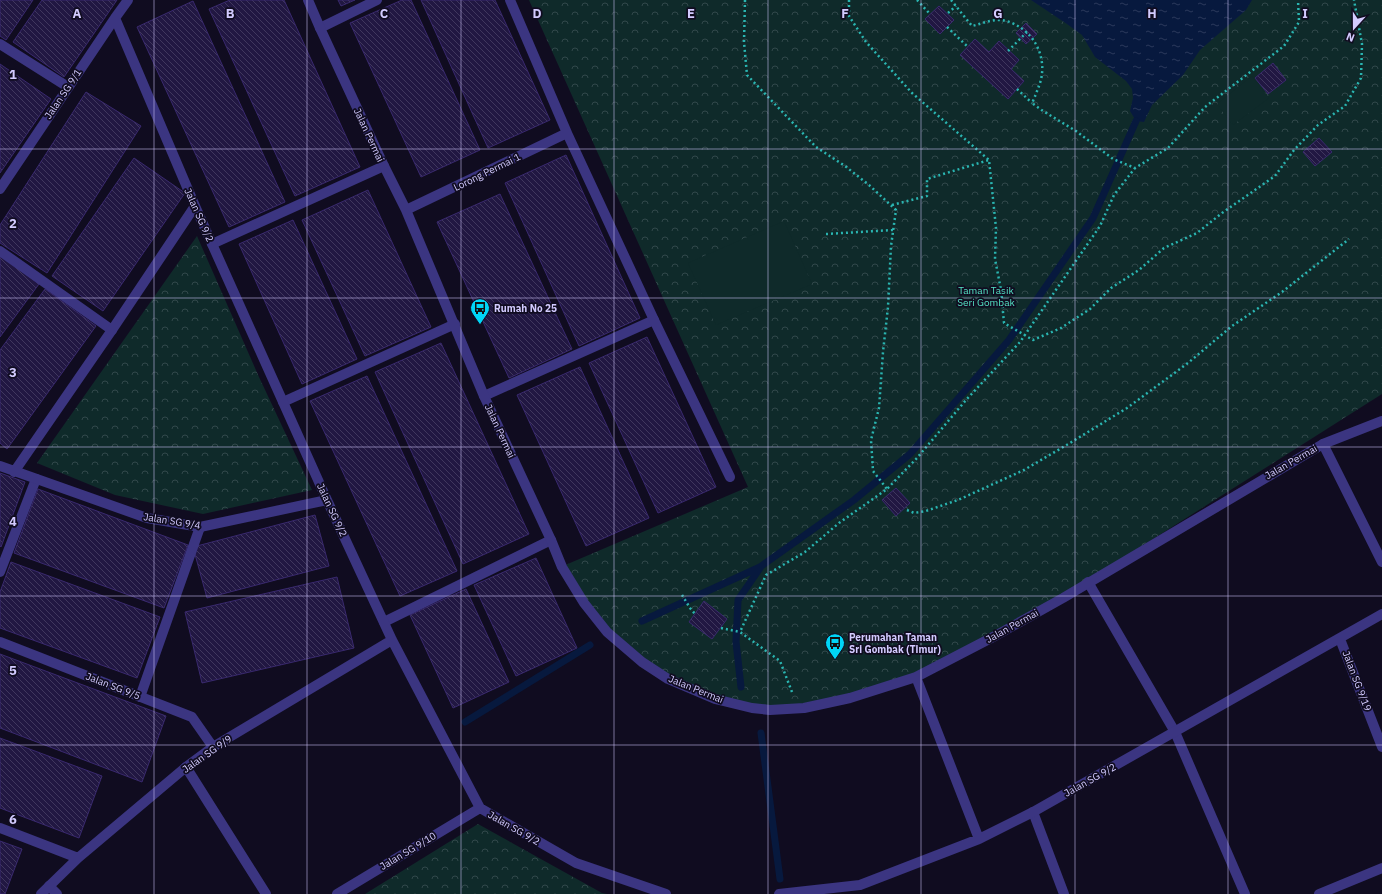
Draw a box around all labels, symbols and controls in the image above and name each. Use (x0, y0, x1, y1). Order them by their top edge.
text: A (73, 5, 82, 22)
text: B (226, 5, 235, 22)
text: C (380, 5, 389, 22)
text: D (532, 5, 542, 22)
text: E (687, 5, 695, 22)
text: F (841, 5, 849, 22)
text: G (993, 5, 1003, 22)
text: H (1147, 5, 1157, 22)
text: I (1302, 5, 1308, 22)
north arrow (1334, 8, 1374, 48)
text: N (1344, 29, 1357, 45)
text: 1 (9, 66, 17, 83)
street label: Jalan SG 9/1 (42, 67, 84, 121)
street label: Jalan Permai (351, 106, 387, 164)
street label: Lorong Permai 1 (451, 150, 523, 194)
street label: Jalan SG 9/2 (181, 186, 217, 244)
text: 2 (9, 215, 17, 232)
park label: Taman Tasik Seri Gombak (957, 284, 1015, 309)
bus stop icon: Rumah No 25 (469, 297, 491, 325)
place label: Rumah No 25 (494, 302, 557, 315)
text: 3 (9, 364, 17, 381)
street label: Jalan Permai (482, 402, 518, 460)
street label: Jalan Permai (1263, 442, 1319, 482)
street label: Jalan SG 9/2 (314, 481, 350, 539)
street label: Jalan SG 9/4 (143, 510, 201, 532)
text: 4 (9, 513, 17, 530)
street label: Jalan Permai (983, 606, 1041, 646)
place label: Perumahan Taman Sri Gombak (Timur) (849, 631, 941, 656)
bus stop icon: Perumahan Taman Sri Gombak (Timur) (824, 632, 846, 660)
street label: Jalan SG 9/19 (1340, 649, 1374, 713)
text: 5 (9, 662, 17, 679)
street label: Jalan SG 9/5 (84, 670, 142, 702)
street label: Jalan Permai (667, 672, 725, 706)
street label: Jalan SG 9/9 (180, 732, 234, 776)
street label: Jalan SG 9/2 (1062, 760, 1118, 800)
street label: Jalan SG 9/2 (486, 808, 542, 848)
text: 6 (9, 811, 17, 828)
street label: Jalan SG 9/10 (377, 829, 439, 873)

